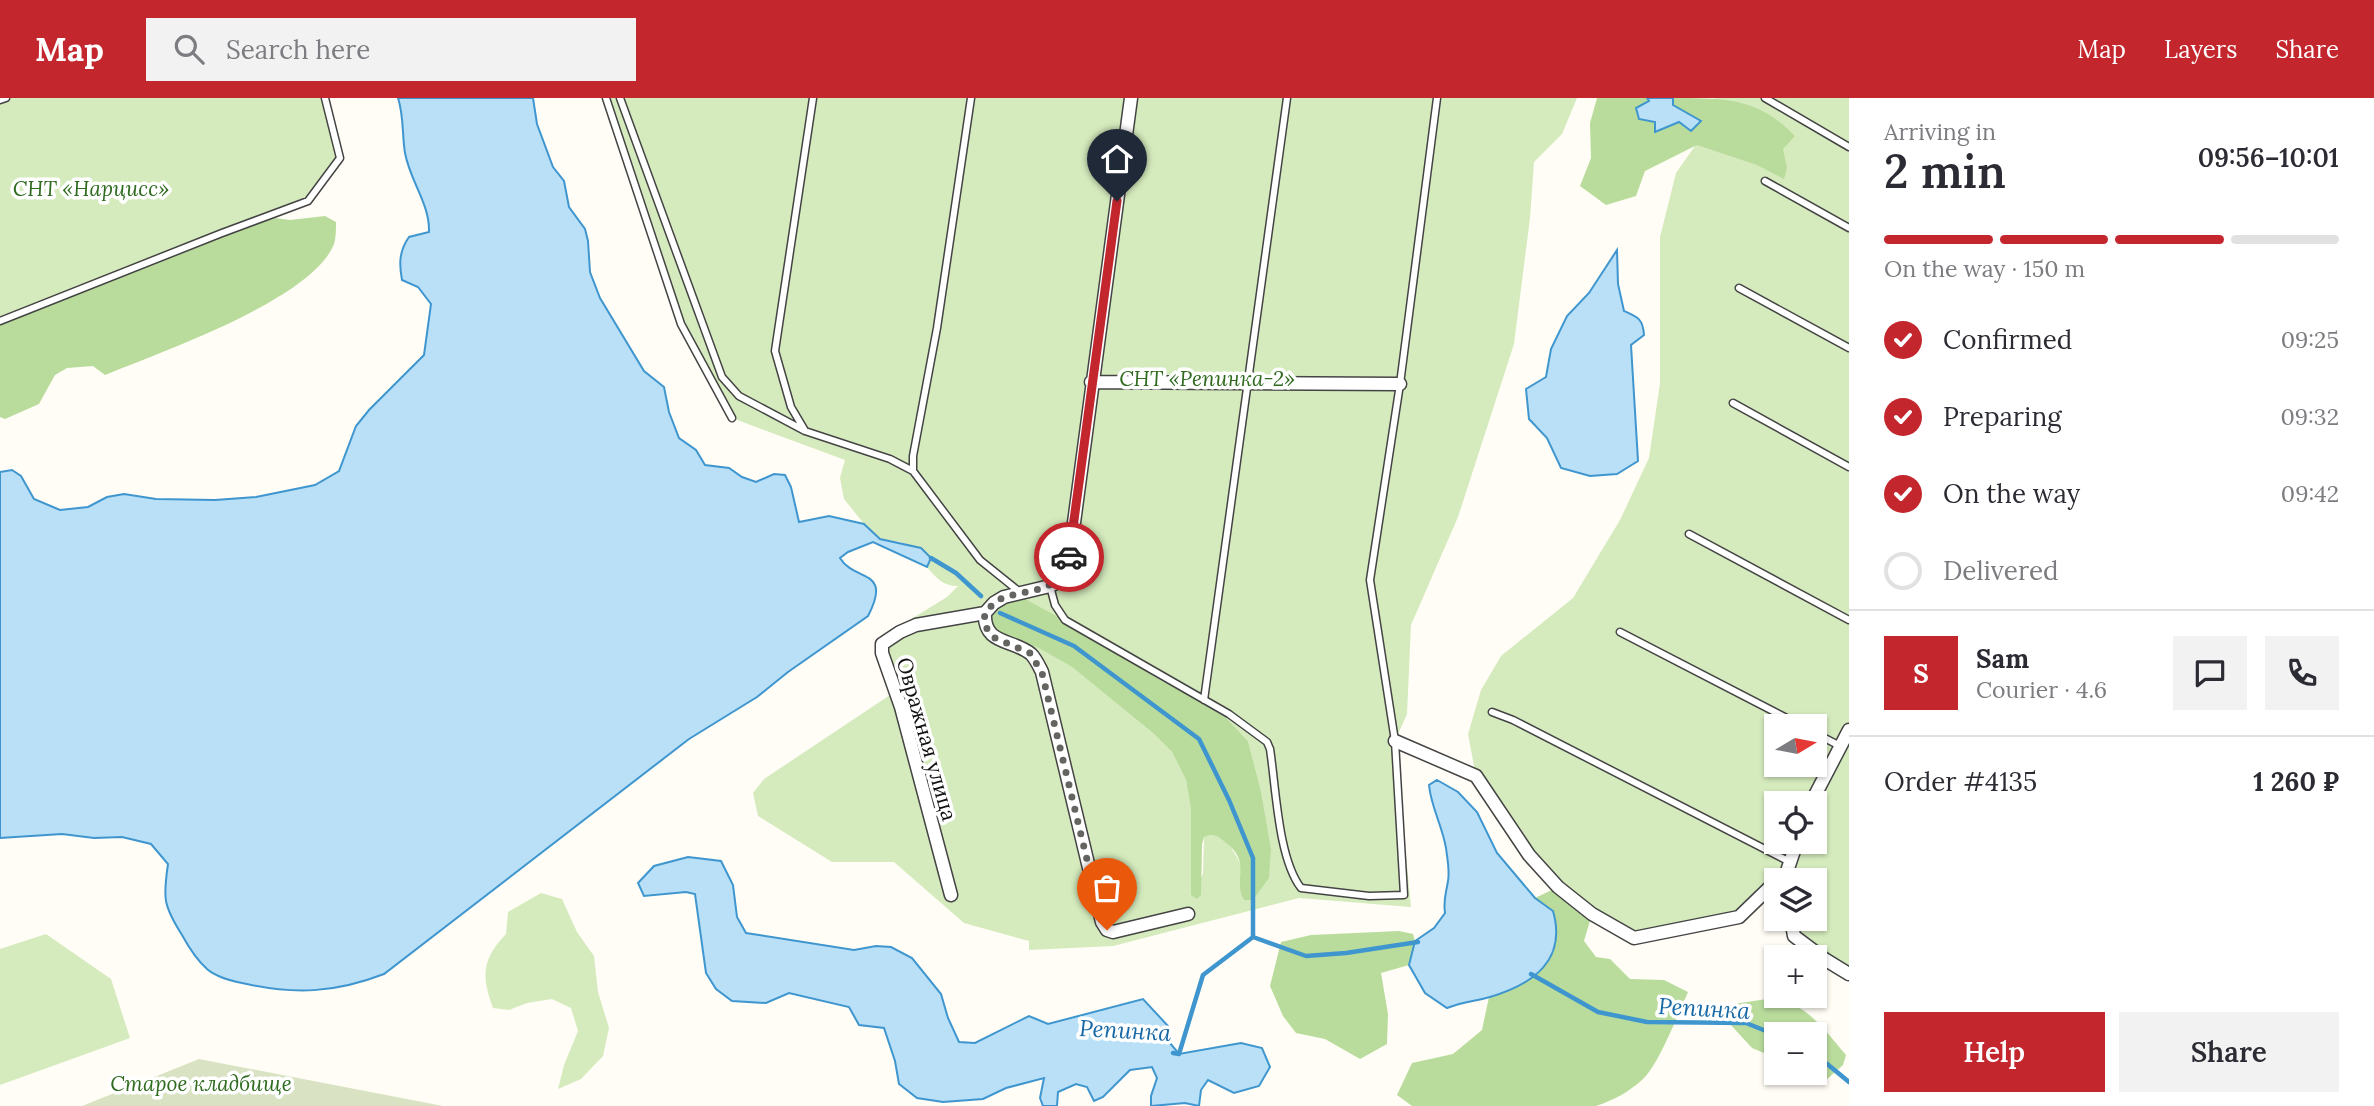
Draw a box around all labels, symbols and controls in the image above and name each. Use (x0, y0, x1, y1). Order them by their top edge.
search box (146, 18, 636, 81)
text: Map (35, 28, 104, 70)
icon: search (170, 30, 208, 68)
text: Search here (226, 33, 370, 66)
text: Map (2077, 34, 2126, 65)
text: Layers (2164, 34, 2237, 65)
text: Share (2275, 34, 2339, 65)
text: Arriving in (1884, 117, 1996, 146)
pin (1087, 129, 1147, 201)
icon: home (1098, 140, 1136, 178)
text: 09:56–10:01 (2198, 141, 2339, 174)
text: 2 min (1884, 142, 2006, 201)
park label: СНТ «Нарцисс» (13, 175, 169, 202)
text: On the way · 150 m (1884, 254, 2085, 283)
icon: check (1884, 321, 1922, 359)
text: Confirmed (1943, 323, 2072, 356)
text: 09:25 (2281, 325, 2339, 354)
park label: СНТ «Репинка-2» (1119, 365, 1295, 392)
icon: check (1884, 398, 1922, 436)
text: Preparing (1943, 400, 2062, 433)
text: 09:32 (2281, 402, 2339, 431)
icon: check (1884, 475, 1922, 513)
text: On the way (1943, 477, 2080, 510)
text: 09:42 (2281, 479, 2339, 508)
courier (1034, 522, 1104, 592)
icon: car (1050, 538, 1088, 576)
text: Delivered (1943, 554, 2059, 587)
button: chat (2173, 636, 2247, 710)
button: phone (2265, 636, 2339, 710)
text: Sam (1976, 642, 2029, 675)
street label: Овражная улица (891, 654, 963, 824)
text: S (1913, 657, 1929, 690)
text: Courier · 4.6 (1976, 675, 2107, 704)
north arrow (1764, 714, 1827, 777)
map controls (1764, 714, 1827, 1085)
text: Order #4135 (1884, 765, 2037, 798)
text: 1 260 ₽ (2253, 765, 2339, 798)
button: locate (1764, 791, 1827, 854)
pin (1077, 858, 1137, 930)
button: layers (1764, 868, 1827, 931)
icon: bag (1088, 869, 1126, 907)
button: + (1764, 945, 1827, 1008)
water label: Репинка (1657, 991, 1751, 1025)
button: Help (1884, 1012, 2105, 1092)
button: Share (2119, 1012, 2339, 1092)
water label: Репинка (1078, 1013, 1172, 1047)
button: − (1764, 1022, 1827, 1085)
park label: Старое кладбище (110, 1070, 292, 1097)

